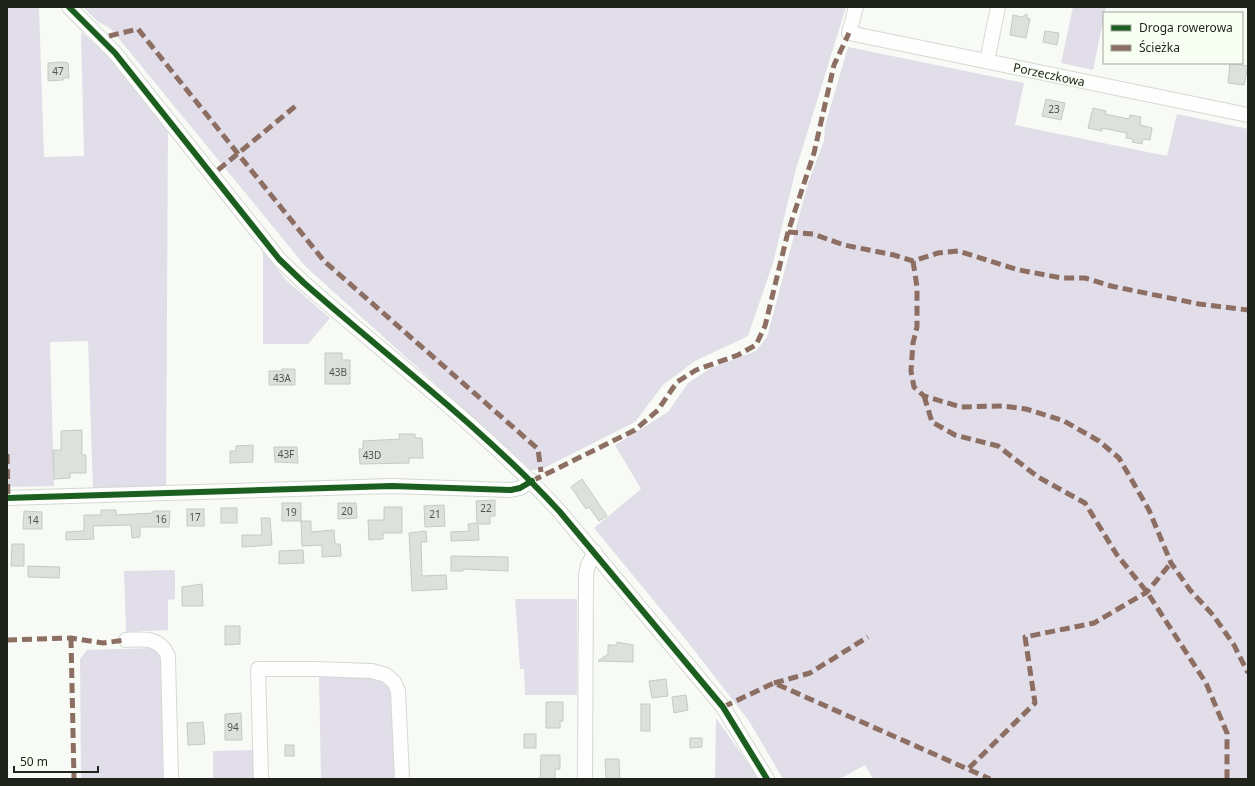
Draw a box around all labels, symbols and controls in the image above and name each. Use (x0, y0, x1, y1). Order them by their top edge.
legend (1103, 12, 1243, 64)
text: Droga rowerowa (1139, 19, 1233, 36)
text: Ścieżka (1139, 39, 1180, 56)
street label: Porzeczkowa (1012, 59, 1087, 90)
house number: 47 (52, 64, 64, 78)
house number: 23 (1048, 102, 1060, 116)
house number: 43B (329, 365, 347, 379)
house number: 43A (273, 371, 292, 385)
house number: 43F (278, 447, 294, 461)
house number: 43D (363, 448, 381, 462)
house number: 22 (480, 501, 492, 515)
house number: 20 (341, 504, 353, 518)
house number: 19 (285, 505, 297, 519)
house number: 21 (429, 507, 441, 521)
house number: 17 (189, 510, 201, 524)
house number: 16 (155, 512, 167, 526)
house number: 14 (27, 513, 39, 527)
house number: 94 (227, 720, 239, 734)
scale bar (14, 748, 98, 774)
text: 50 m (20, 753, 48, 770)

